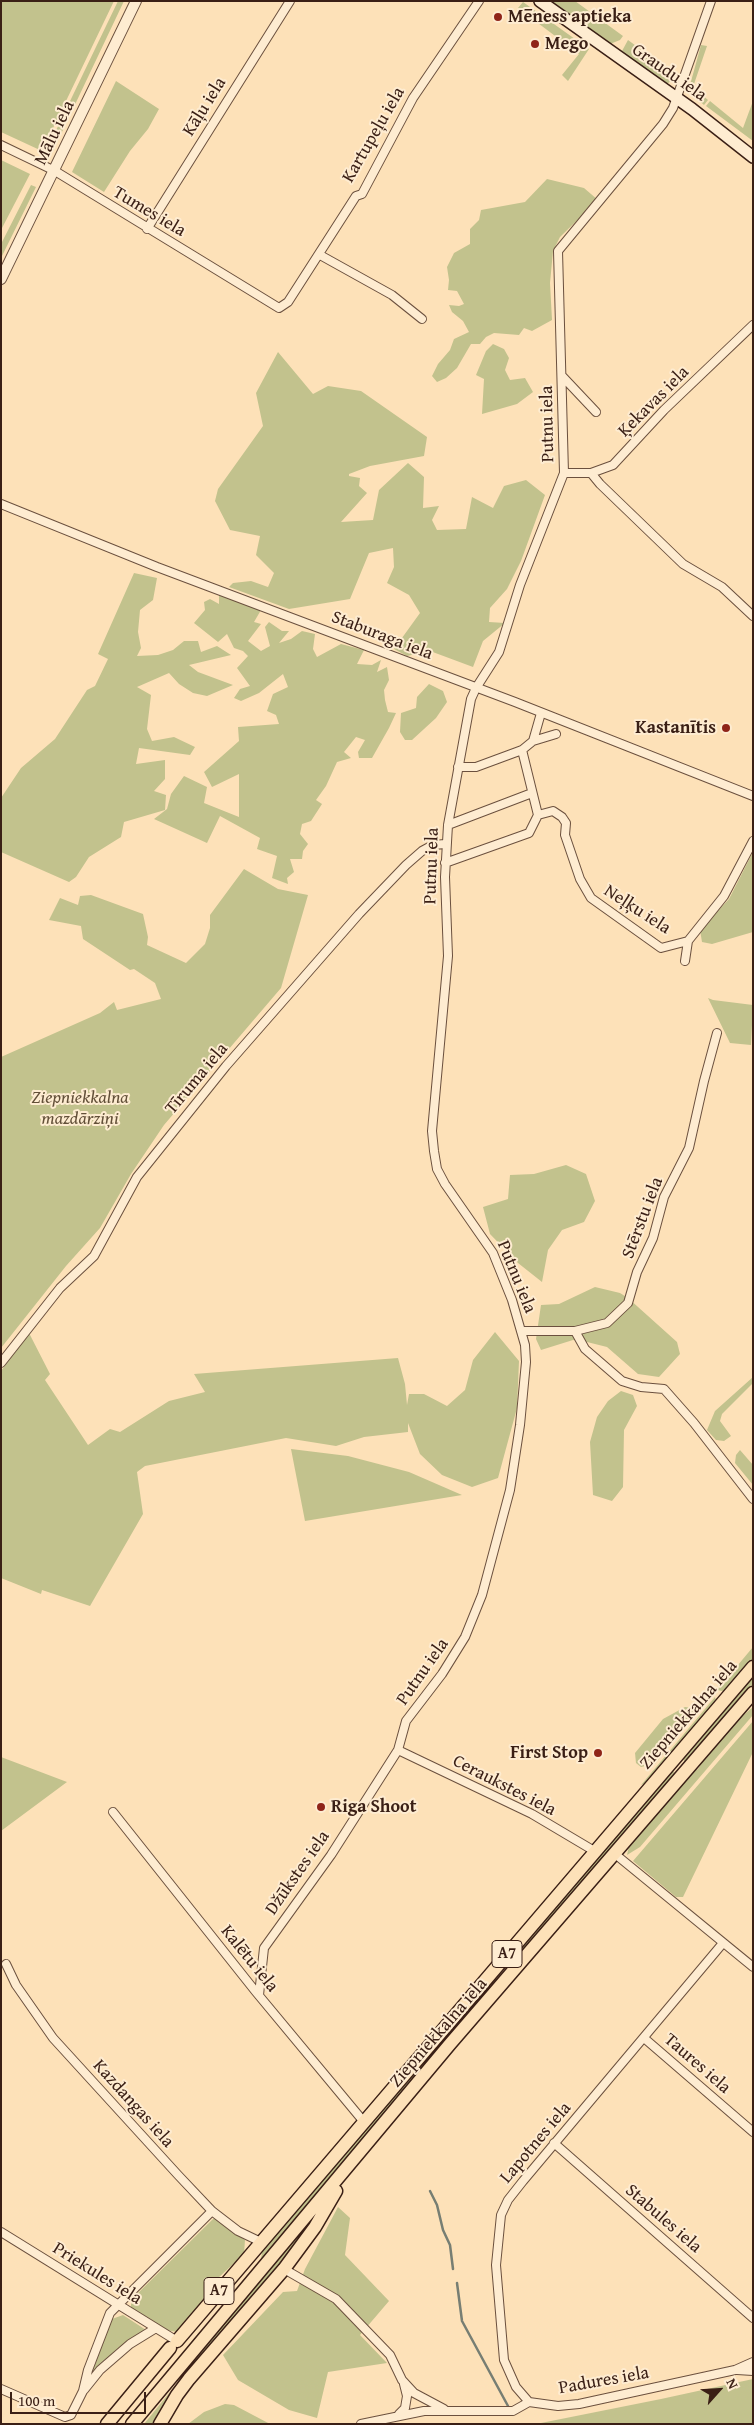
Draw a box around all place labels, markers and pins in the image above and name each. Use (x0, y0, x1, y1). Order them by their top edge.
place label: Mēness aptieka (508, 6, 631, 28)
marker: Mēness aptieka (492, 11, 504, 23)
place label: Mego (545, 33, 588, 55)
marker: Mego (529, 38, 541, 50)
place label: Kastanītis (635, 717, 716, 739)
marker: Kastanītis (720, 722, 732, 734)
place label: First Stop (510, 1742, 588, 1764)
marker: First Stop (592, 1747, 604, 1759)
place label: Riga Shoot (331, 1796, 416, 1818)
marker: Riga Shoot (315, 1801, 327, 1813)

